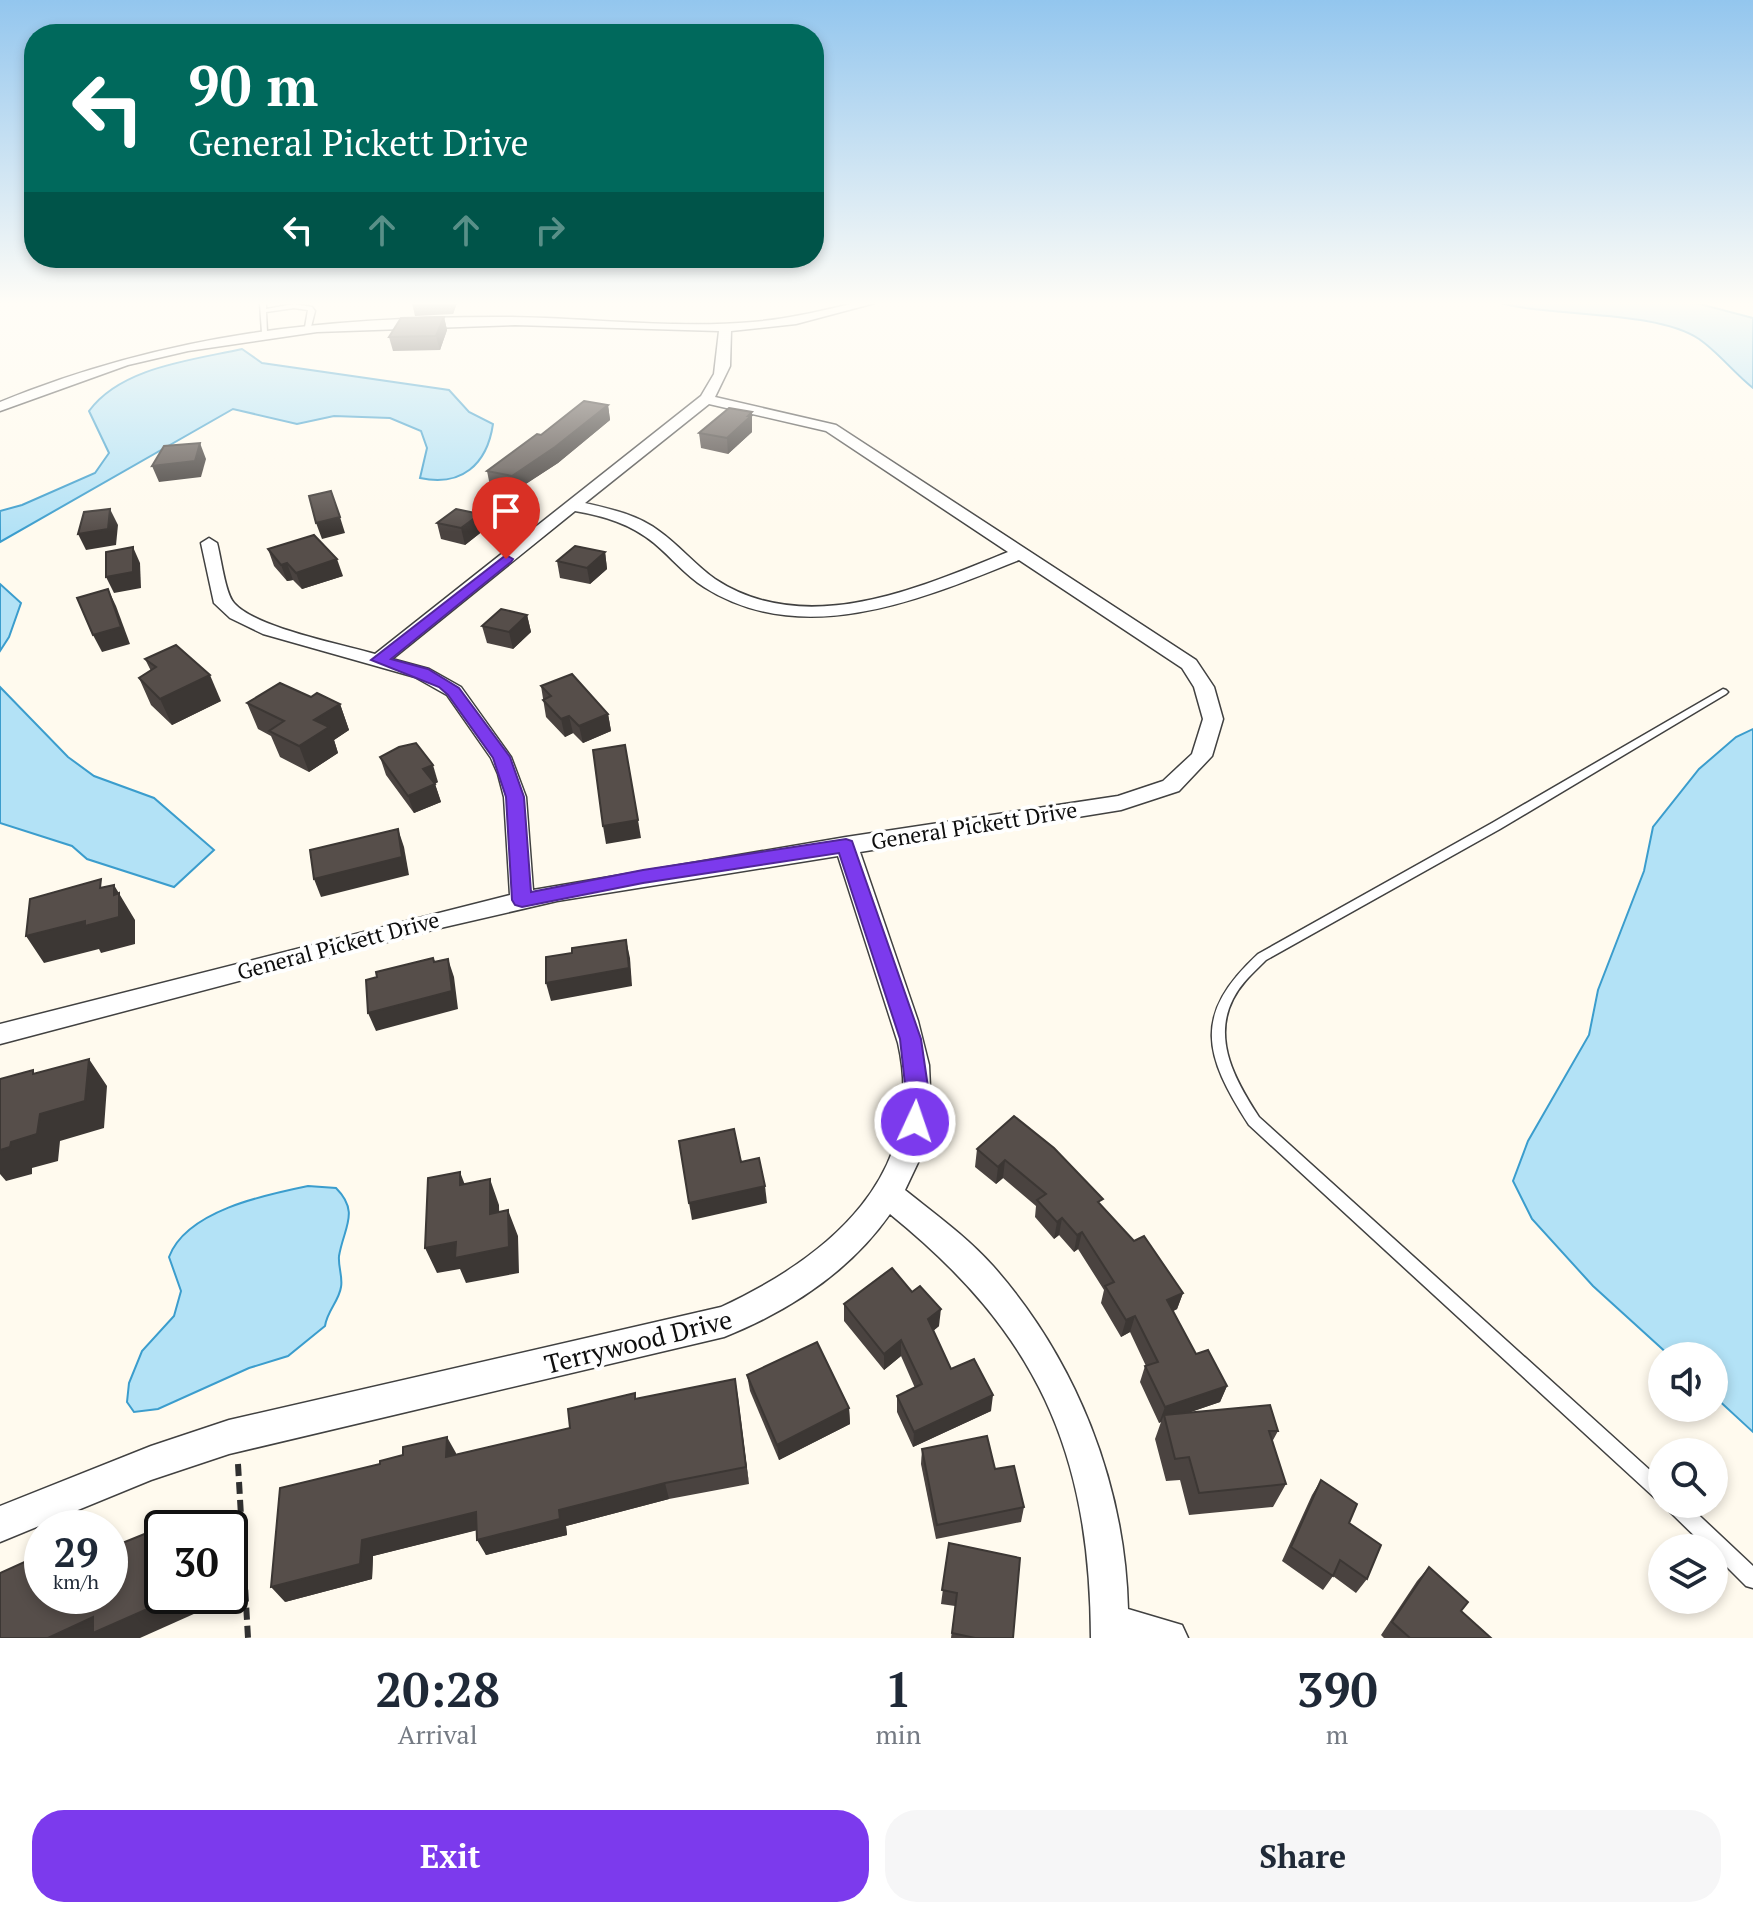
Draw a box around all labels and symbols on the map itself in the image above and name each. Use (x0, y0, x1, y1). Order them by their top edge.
pin (472, 477, 540, 559)
street label: General Pickett Drive (869, 794, 1079, 856)
street label: General Pickett Drive (234, 904, 442, 986)
position arrow (873, 1080, 957, 1164)
street label: Terrywood Drive (541, 1301, 735, 1381)
speed limit sign: 30 (144, 1510, 248, 1614)

